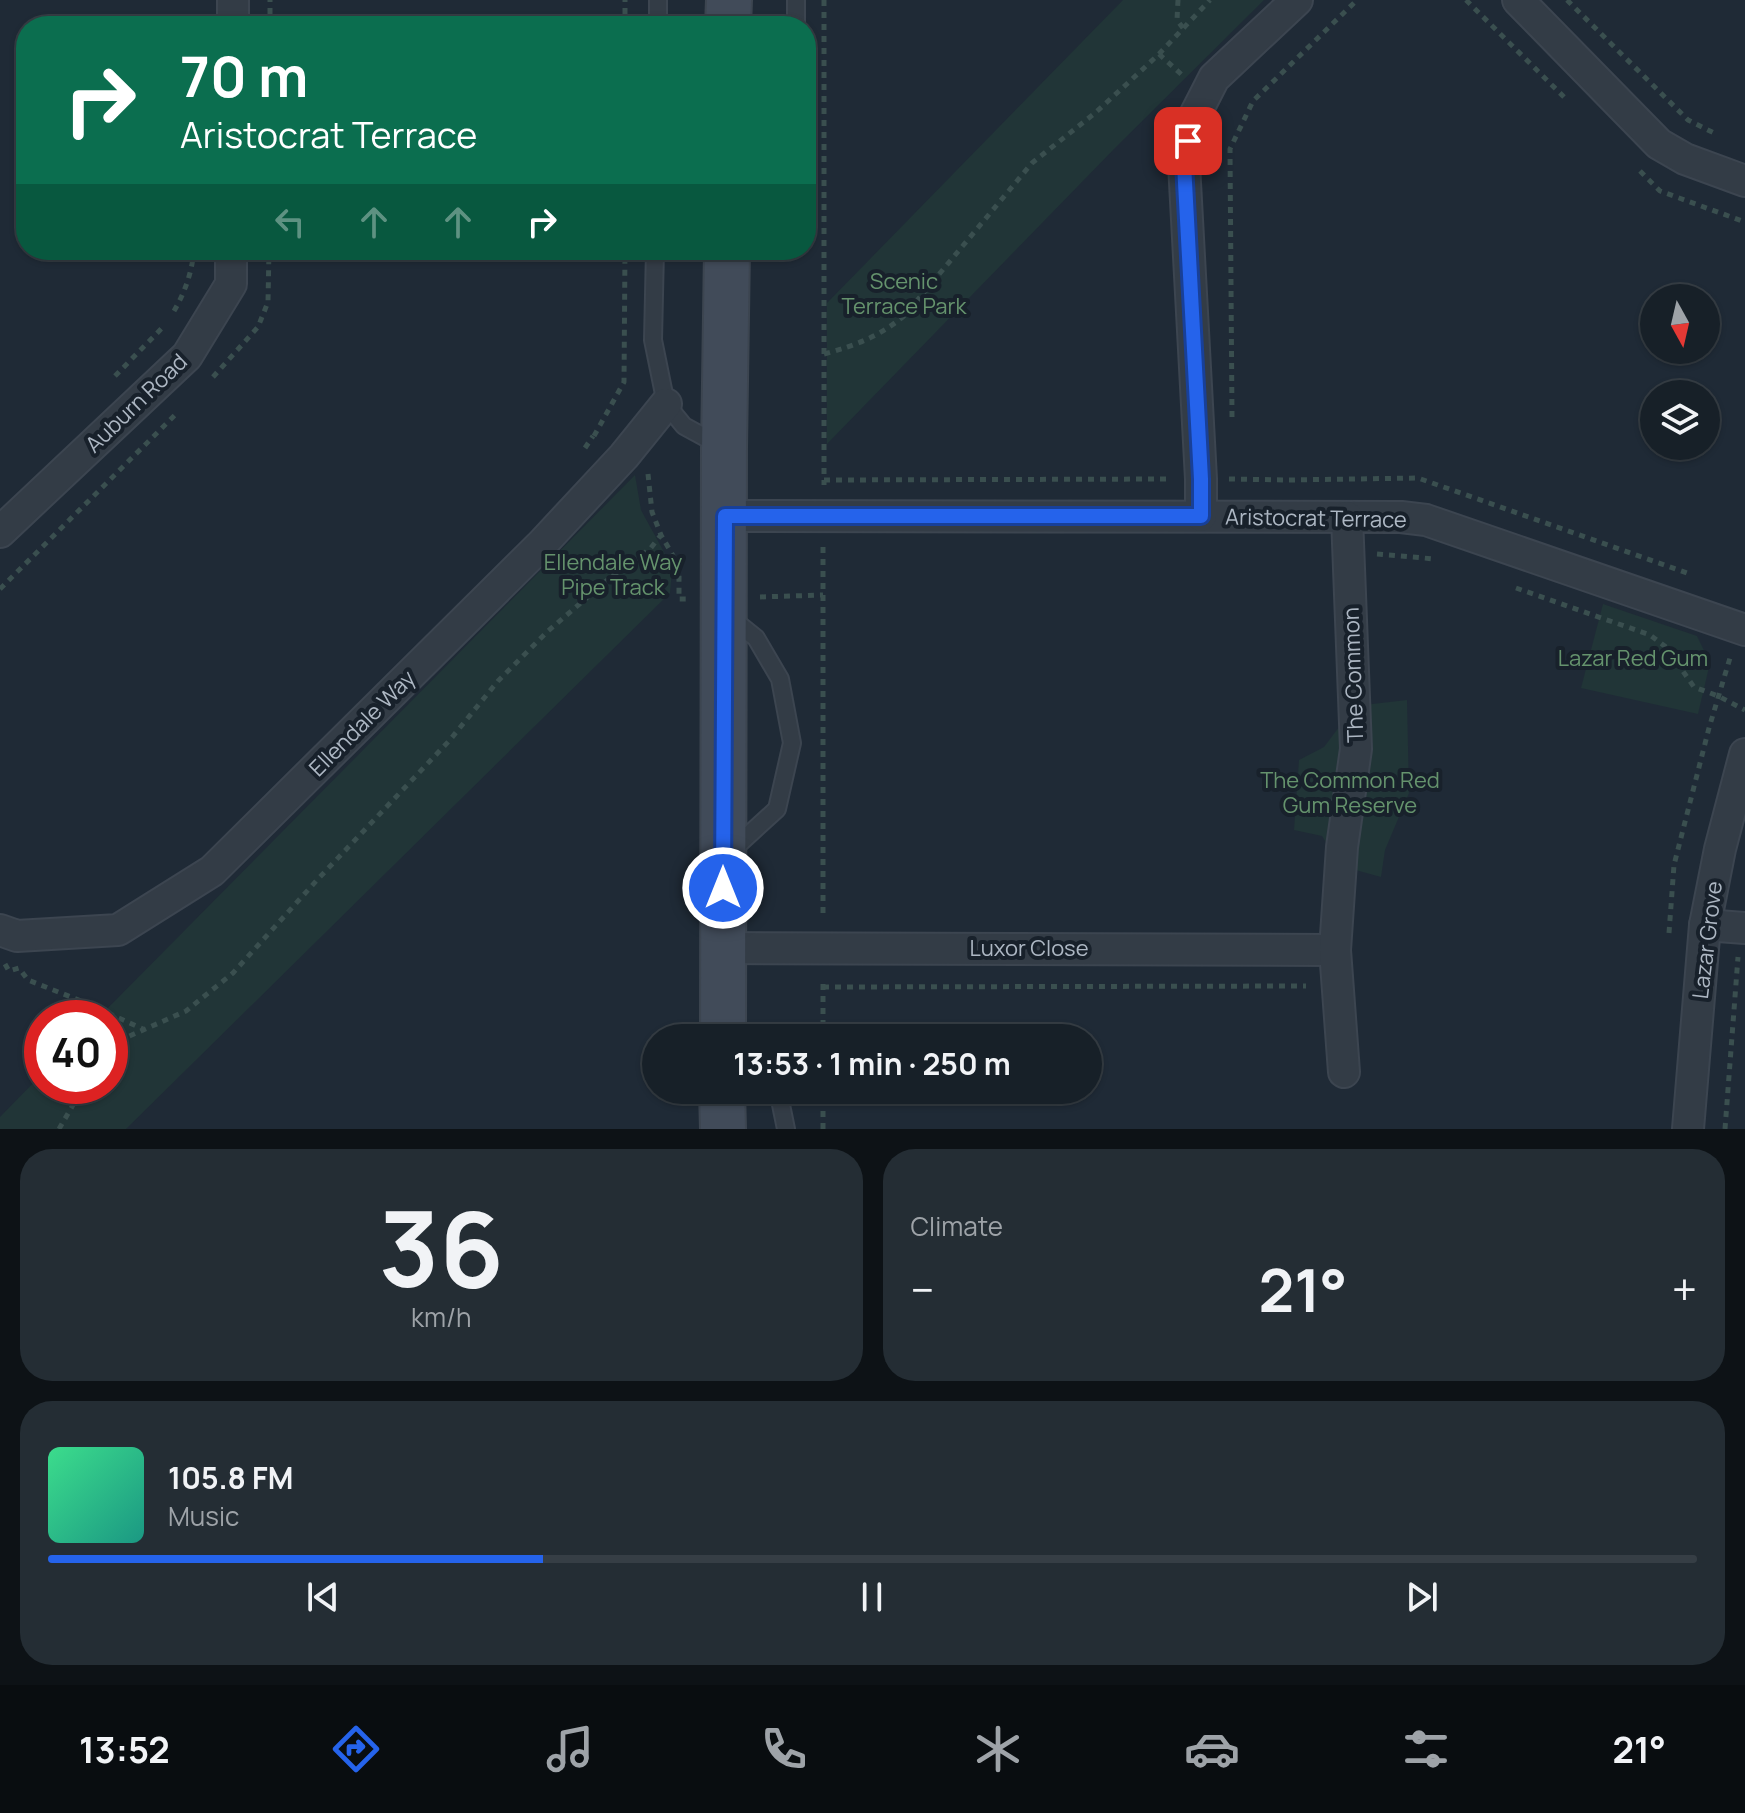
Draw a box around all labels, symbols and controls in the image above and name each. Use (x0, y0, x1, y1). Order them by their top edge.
text: 70 m (180, 37, 308, 114)
icon: right (48, 48, 152, 152)
pin (1154, 107, 1222, 175)
text: Aristocrat Terrace (180, 110, 477, 159)
icon: arrive (1166, 119, 1210, 163)
icon: left (268, 200, 312, 244)
icon: ahead (352, 200, 396, 244)
icon: ahead (436, 200, 480, 244)
icon: right (520, 200, 564, 244)
park label: Scenic Terrace Park (842, 266, 967, 321)
north arrow (1640, 284, 1720, 364)
map controls (1640, 284, 1720, 460)
street label: Auburn Road (79, 347, 193, 459)
button: layers (1640, 380, 1720, 460)
street label: Aristocrat Terrace (1225, 501, 1407, 535)
park label: Ellendale Way Pipe Track (544, 547, 683, 602)
street label: The Common (1336, 607, 1370, 743)
park label: Lazar Red Gum (1558, 643, 1708, 673)
street label: Ellendale Way (302, 663, 422, 783)
park label: The Common Red Gum Reserve (1260, 765, 1440, 820)
position arrow (681, 846, 765, 930)
street label: Lazar Grove (1685, 879, 1729, 1001)
street label: Luxor Close (970, 933, 1089, 963)
speed limit sign: 40 (24, 1000, 128, 1104)
text: 13:53 · 1 min · 250 m (733, 1043, 1011, 1084)
text: 36 (379, 1176, 504, 1318)
text: Climate (911, 1208, 1003, 1244)
text: 21° (1258, 1248, 1347, 1330)
text: − (911, 1259, 934, 1319)
text: + (1672, 1259, 1697, 1319)
text: km/h (411, 1299, 471, 1335)
text: 105.8 FM (168, 1457, 293, 1498)
text: Music (168, 1498, 239, 1534)
icon: previous (301, 1575, 345, 1619)
icon: pause (850, 1575, 894, 1619)
icon: next (1400, 1575, 1444, 1619)
icon: directions (328, 1721, 384, 1777)
icon: music (542, 1721, 598, 1777)
icon: phone (756, 1721, 812, 1777)
icon: climate (970, 1721, 1026, 1777)
icon: car (1184, 1721, 1240, 1777)
icon: filters (1398, 1721, 1454, 1777)
text: 13:52 (79, 1725, 170, 1774)
text: 21° (1612, 1725, 1666, 1774)

